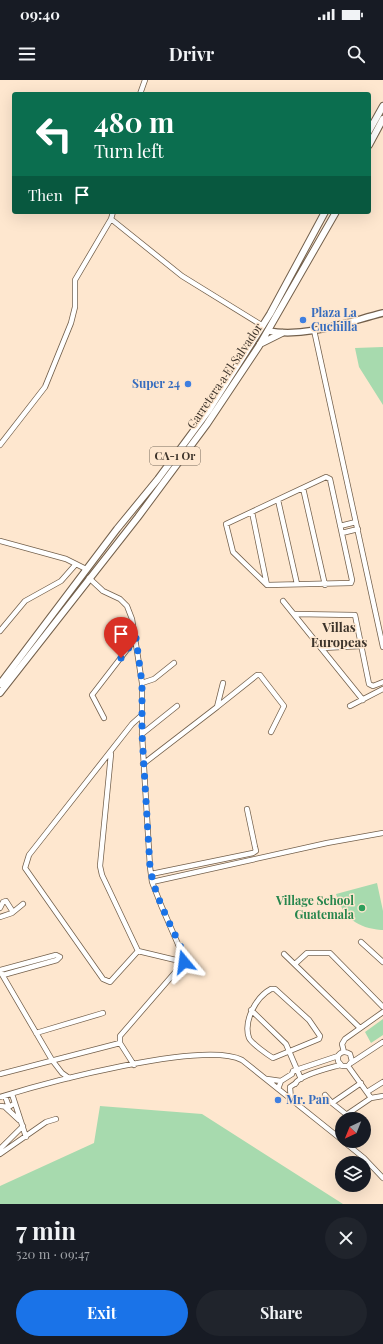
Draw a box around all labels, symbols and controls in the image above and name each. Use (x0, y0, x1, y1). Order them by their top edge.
text: 09:40 (20, 4, 60, 24)
text: Drivr (169, 42, 214, 66)
icon: menu (16, 43, 38, 65)
icon: search (345, 43, 367, 65)
text: 480 m (94, 103, 174, 140)
icon: left (28, 108, 80, 160)
text: Turn left (94, 139, 164, 163)
icon: arrive (71, 184, 93, 206)
text: Then (28, 185, 63, 205)
place label: Plaza La Cuchilla (311, 304, 358, 334)
marker: Plaza La Cuchilla (298, 315, 308, 325)
street label: Carretera a El Salvador (183, 319, 266, 431)
place label: Super 24 (132, 375, 180, 391)
marker: Super 24 (183, 379, 193, 389)
road number: CA-1 Or (150, 447, 200, 465)
pin (104, 617, 138, 658)
district label: Villas Europeas (311, 618, 367, 650)
icon: arrive (110, 623, 132, 645)
place label: Village School Guatemala (275, 892, 355, 922)
marker: Village School Guatemala (357, 903, 367, 913)
position arrow (163, 941, 205, 983)
place label: Mr. Pan (286, 1091, 330, 1107)
marker: Mr. Pan (273, 1095, 283, 1105)
north arrow (335, 1112, 371, 1148)
map controls (335, 1112, 371, 1192)
button: layers (335, 1156, 371, 1192)
text: 7 min (16, 1214, 76, 1246)
button: close (325, 1217, 367, 1259)
text: 520 m · 09:47 (16, 1245, 90, 1262)
button: Exit (16, 1290, 188, 1336)
button: Share (196, 1290, 367, 1336)

